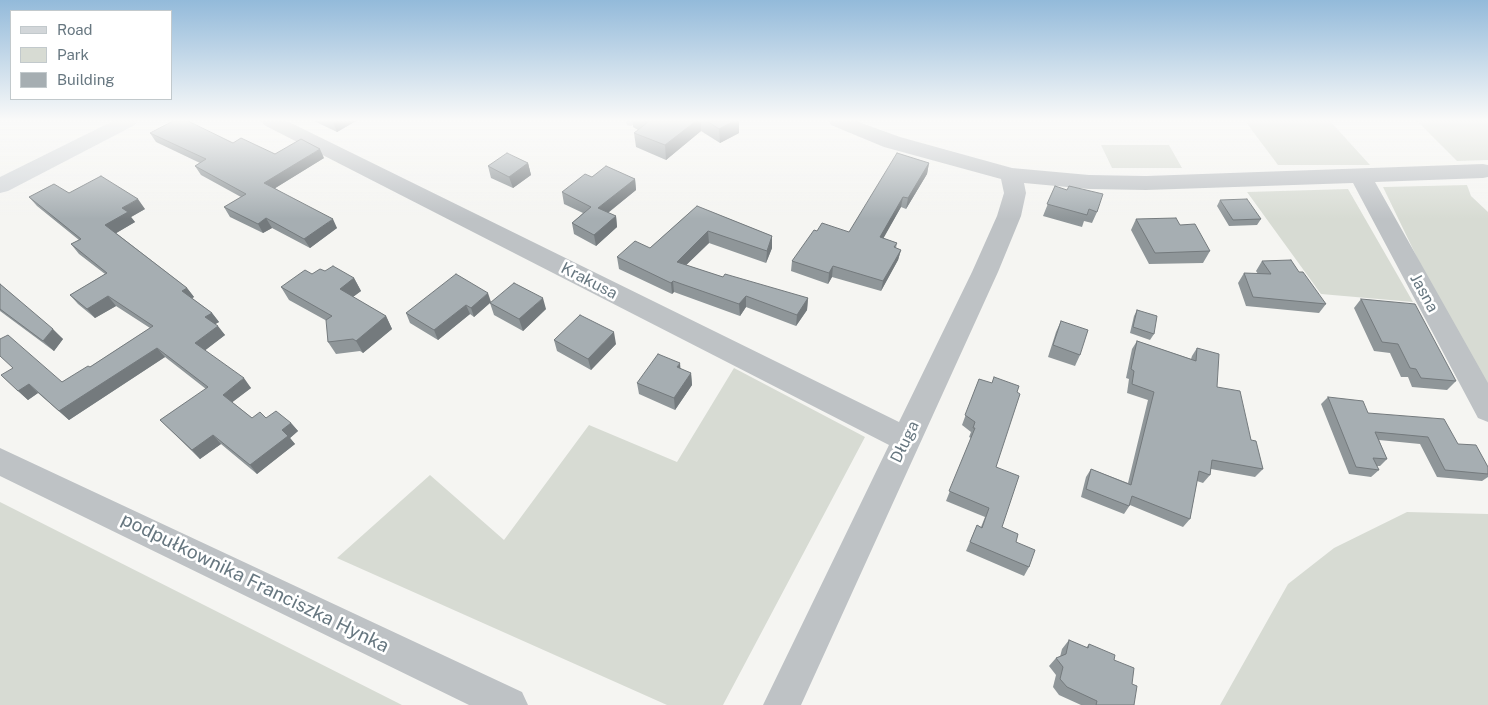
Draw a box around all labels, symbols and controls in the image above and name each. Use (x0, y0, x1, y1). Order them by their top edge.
legend (10, 10, 172, 100)
text: Road (57, 21, 93, 38)
text: Park (57, 46, 89, 63)
text: Building (57, 71, 115, 88)
street label: Krakusa (558, 259, 620, 303)
street label: Jasna (1406, 270, 1442, 316)
street label: Długa (887, 418, 923, 466)
street label: podpułkownika Franciszka Hynka (117, 508, 393, 658)

